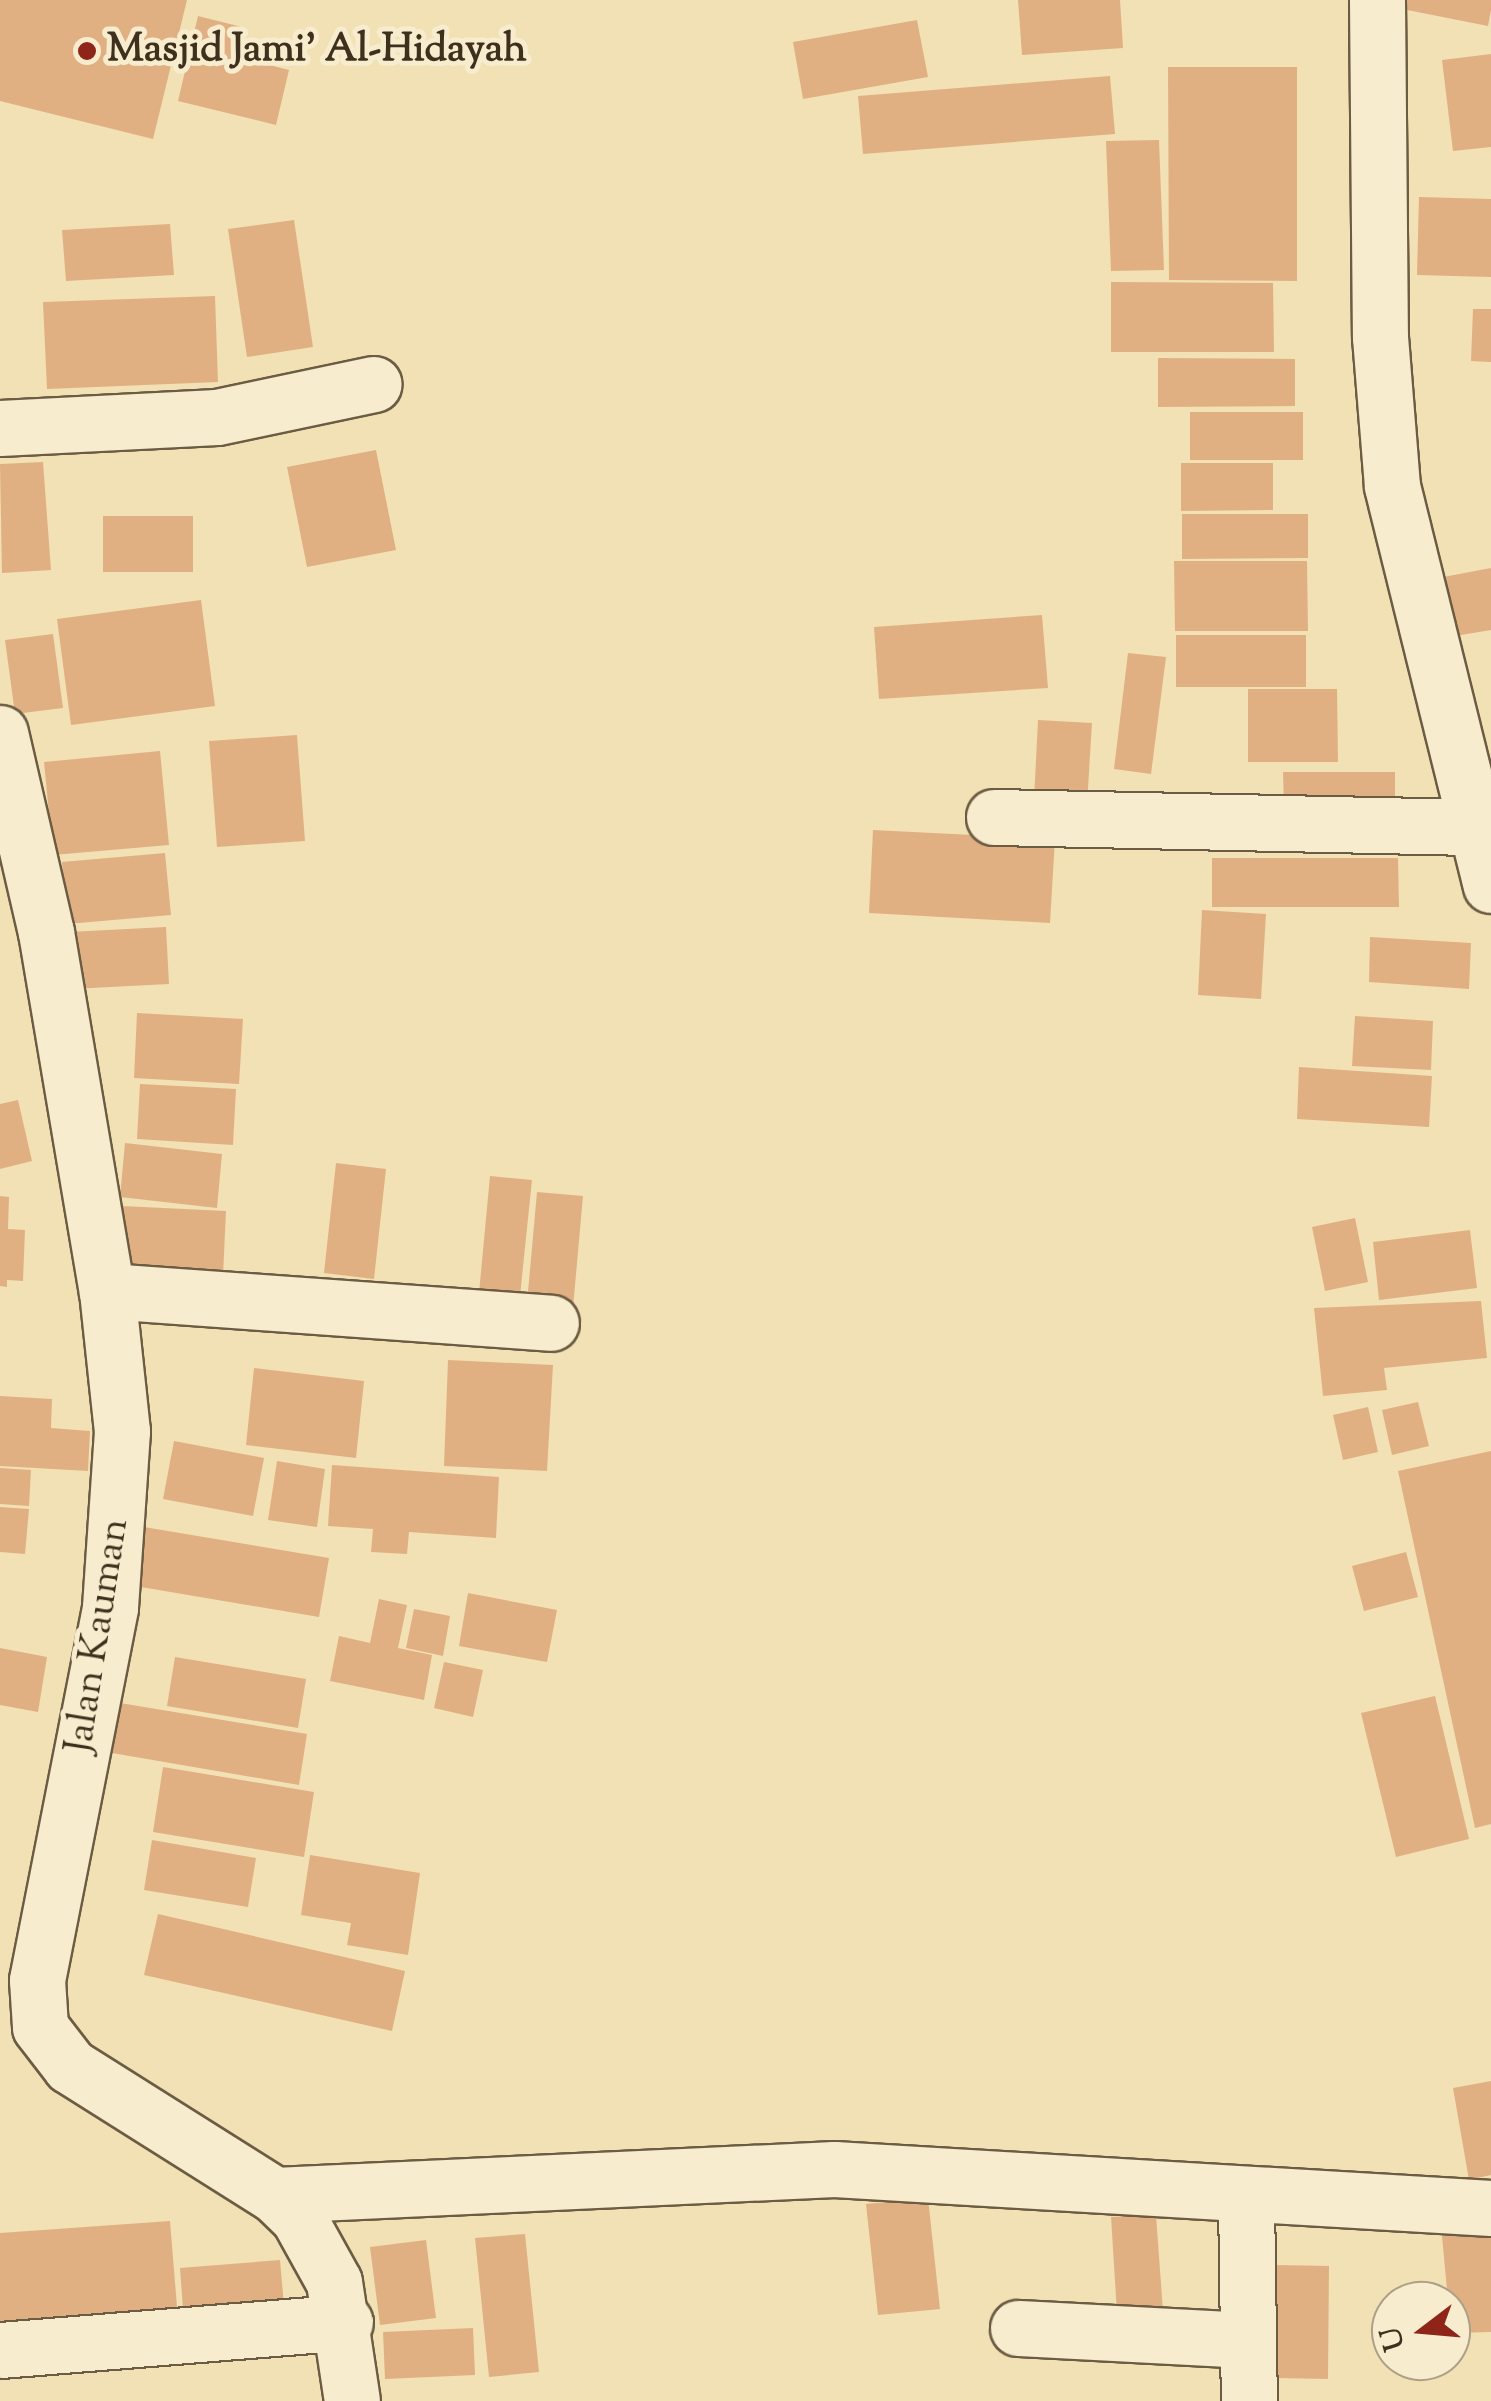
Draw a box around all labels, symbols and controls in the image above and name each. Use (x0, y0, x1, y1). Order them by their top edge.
place label: Masjid Jami' Al-Hidayah (107, 27, 527, 75)
marker: Masjid Jami' Al-Hidayah (76, 40, 98, 62)
street label: Jalan Kauman (57, 1515, 141, 1757)
north arrow (1371, 2281, 1471, 2381)
text: U (1372, 2322, 1416, 2355)

